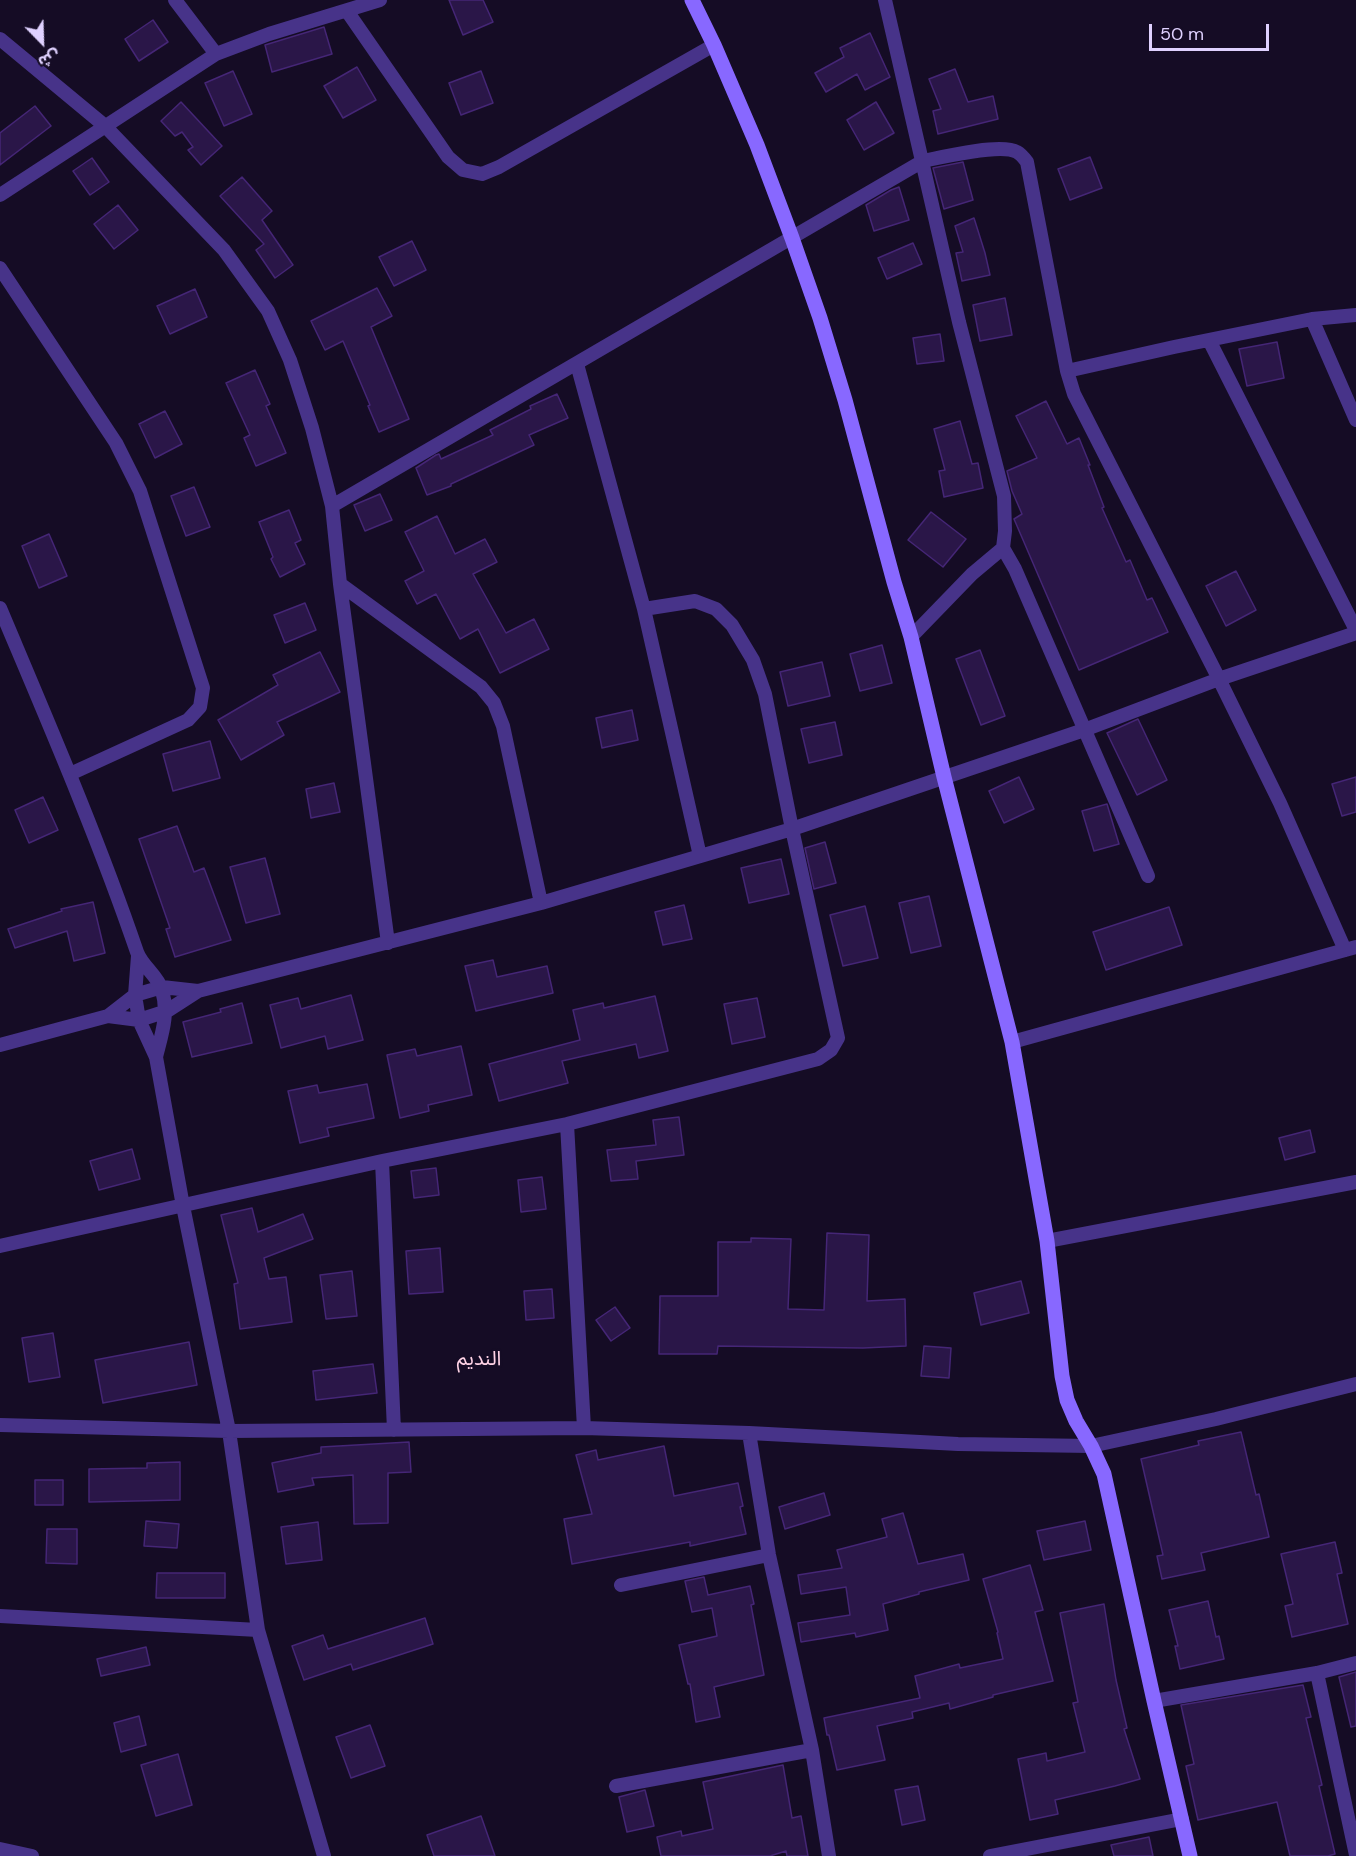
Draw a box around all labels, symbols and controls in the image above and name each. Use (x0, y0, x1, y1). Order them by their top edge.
north arrow (12, 12, 72, 72)
scale bar (1152, 12, 1272, 50)
text: 50 m (1160, 22, 1204, 46)
text: ش (35, 45, 63, 73)
district label: النديم (457, 1348, 501, 1372)

